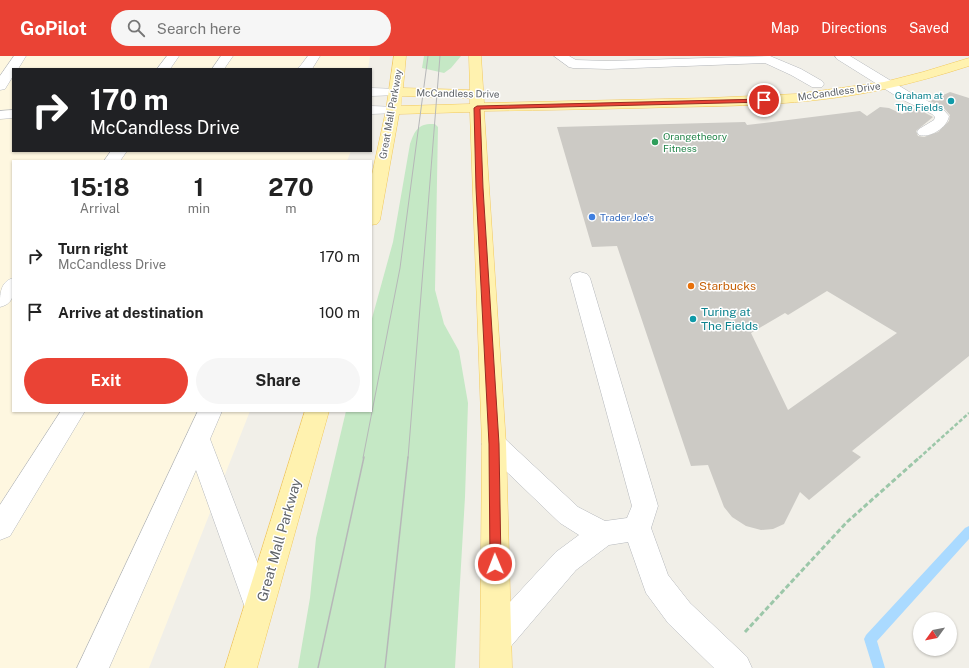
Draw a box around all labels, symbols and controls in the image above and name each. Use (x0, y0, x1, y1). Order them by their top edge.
search box (111, 10, 391, 46)
text: GoPilot (20, 17, 87, 39)
icon: search (125, 17, 147, 39)
text: Search here (157, 20, 241, 37)
text: Map (771, 20, 799, 36)
text: Directions (821, 20, 887, 36)
text: Saved (909, 20, 949, 36)
street label: Great Mall Parkway (376, 68, 404, 160)
street label: McCandless Drive (797, 79, 881, 103)
text: 170 m (90, 83, 169, 116)
pin (747, 83, 781, 117)
icon: right (24, 84, 76, 136)
street label: McCandless Drive (416, 86, 500, 100)
icon: arrive (753, 89, 775, 111)
place label: Graham at The Fields (895, 89, 943, 113)
marker: Graham at The Fields (946, 96, 956, 106)
text: McCandless Drive (90, 117, 240, 138)
place label: Orangetheory Fitness (663, 130, 728, 154)
marker: Orangetheory Fitness (650, 137, 660, 147)
text: 15:18 (70, 173, 130, 201)
text: 1 (194, 173, 204, 201)
text: 270 (268, 173, 314, 201)
text: Arrival (80, 201, 120, 216)
text: min (188, 201, 210, 216)
text: m (285, 201, 297, 216)
place label: Trader Joe's (600, 211, 654, 223)
marker: Trader Joe's (587, 212, 597, 222)
text: Turn right (58, 240, 128, 257)
icon: right (24, 245, 46, 267)
text: 170 m (319, 248, 360, 265)
text: McCandless Drive (58, 257, 166, 272)
place label: Starbucks (699, 279, 756, 293)
marker: Starbucks (686, 281, 696, 291)
icon: arrive (24, 301, 46, 323)
text: Arrive at destination (58, 304, 203, 321)
text: 100 m (319, 304, 360, 321)
place label: Turing at The Fields (701, 305, 758, 333)
marker: Turing at The Fields (688, 314, 698, 324)
button: Exit (24, 358, 188, 404)
button: Share (196, 358, 360, 404)
street label: Great Mall Parkway (254, 476, 304, 603)
position arrow (474, 543, 516, 585)
north arrow (913, 612, 957, 656)
map controls (913, 612, 957, 656)

